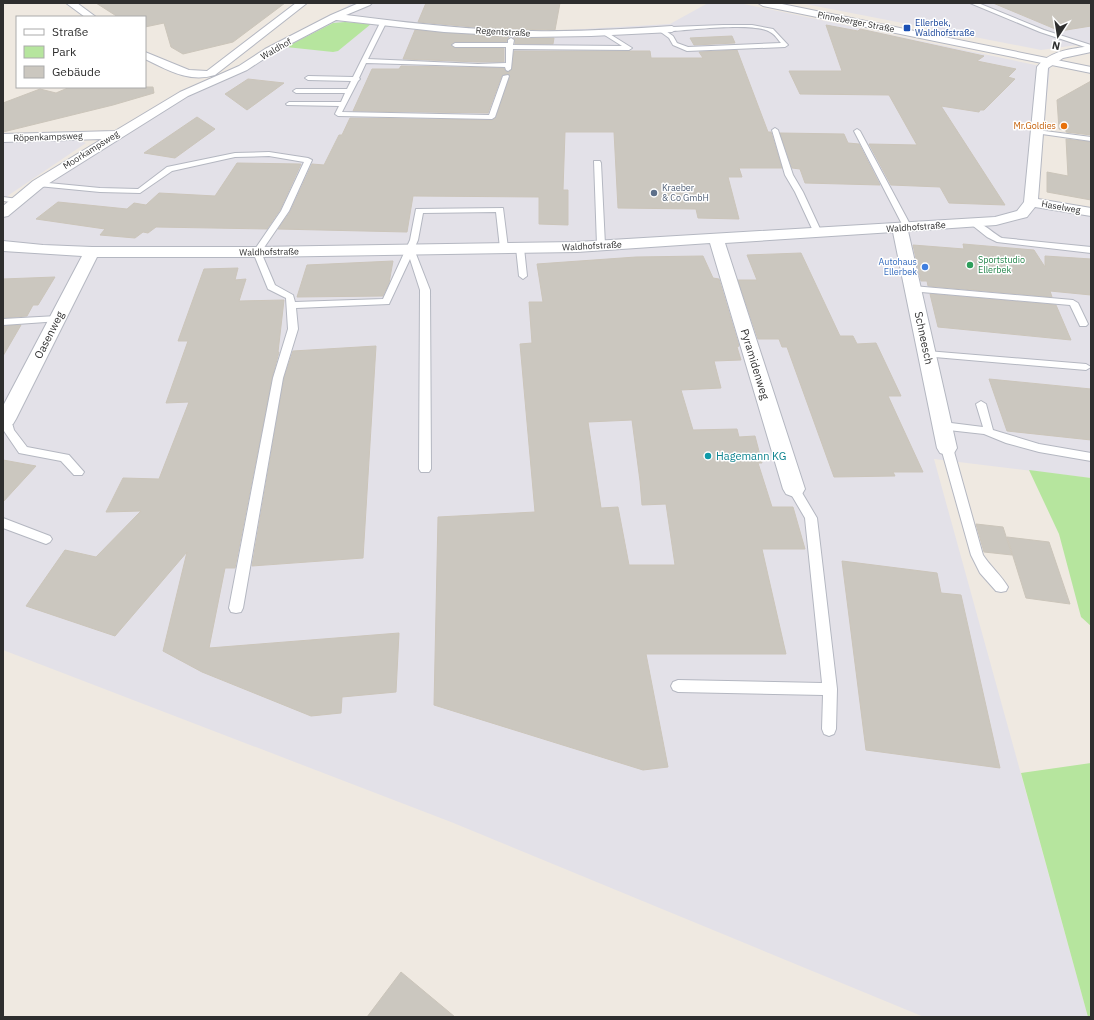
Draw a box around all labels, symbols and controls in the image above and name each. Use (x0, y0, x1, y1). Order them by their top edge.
street label: Pinneberger Straße (817, 9, 896, 34)
legend (16, 16, 146, 88)
north arrow (1038, 16, 1078, 56)
place label: Ellerbek, Waldhofstraße (915, 17, 975, 38)
marker: Ellerbek, Waldhofstraße (902, 23, 912, 33)
text: Straße (52, 24, 89, 39)
street label: Regentstraße (475, 25, 531, 38)
street label: Waldhof (259, 35, 293, 62)
text: N (1051, 38, 1061, 53)
text: Park (52, 44, 77, 59)
text: Gebäude (52, 64, 101, 79)
place label: Mr.Goldies (1013, 120, 1056, 131)
marker: Mr.Goldies (1059, 121, 1069, 131)
street label: Moorkampsweg (61, 128, 121, 171)
street label: Röpenkampsweg (13, 130, 83, 143)
place label: Kraeber & Co GmbH (662, 182, 709, 203)
marker: Kraeber & Co GmbH (649, 188, 659, 198)
street label: Haselweg (1041, 198, 1082, 215)
street label: Waldhofstraße (886, 219, 946, 234)
street label: Waldhofstraße (562, 238, 622, 253)
street label: Waldhofstraße (239, 245, 299, 258)
place label: Sportstudio Ellerbek (978, 254, 1025, 275)
place label: Autohaus Ellerbek (879, 256, 917, 277)
marker: Sportstudio Ellerbek (965, 260, 975, 270)
marker: Autohaus Ellerbek (920, 262, 930, 272)
street label: Oasenweg (31, 309, 67, 361)
street label: Schneesch (912, 310, 936, 366)
street label: Pyramidenweg (738, 327, 772, 401)
place label: Hagemann KG (716, 449, 786, 463)
marker: Hagemann KG (703, 451, 713, 461)

